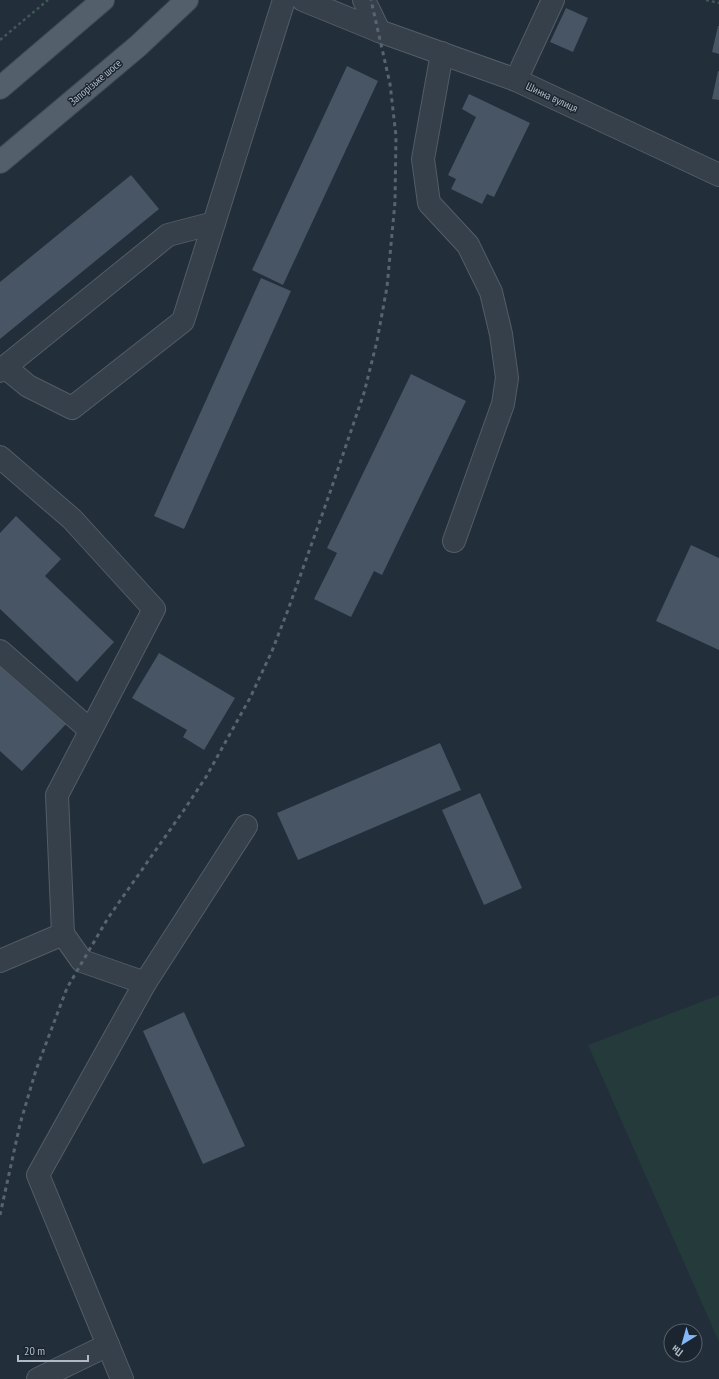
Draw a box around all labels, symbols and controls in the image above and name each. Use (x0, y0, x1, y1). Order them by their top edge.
street label: Запорізьке шосе (66, 56, 125, 108)
street label: Шинна вулиця (524, 79, 580, 115)
north arrow (663, 1323, 703, 1363)
scale bar (18, 1337, 88, 1363)
text: Пн (668, 1342, 685, 1360)
text: 20 m (24, 1343, 45, 1358)

